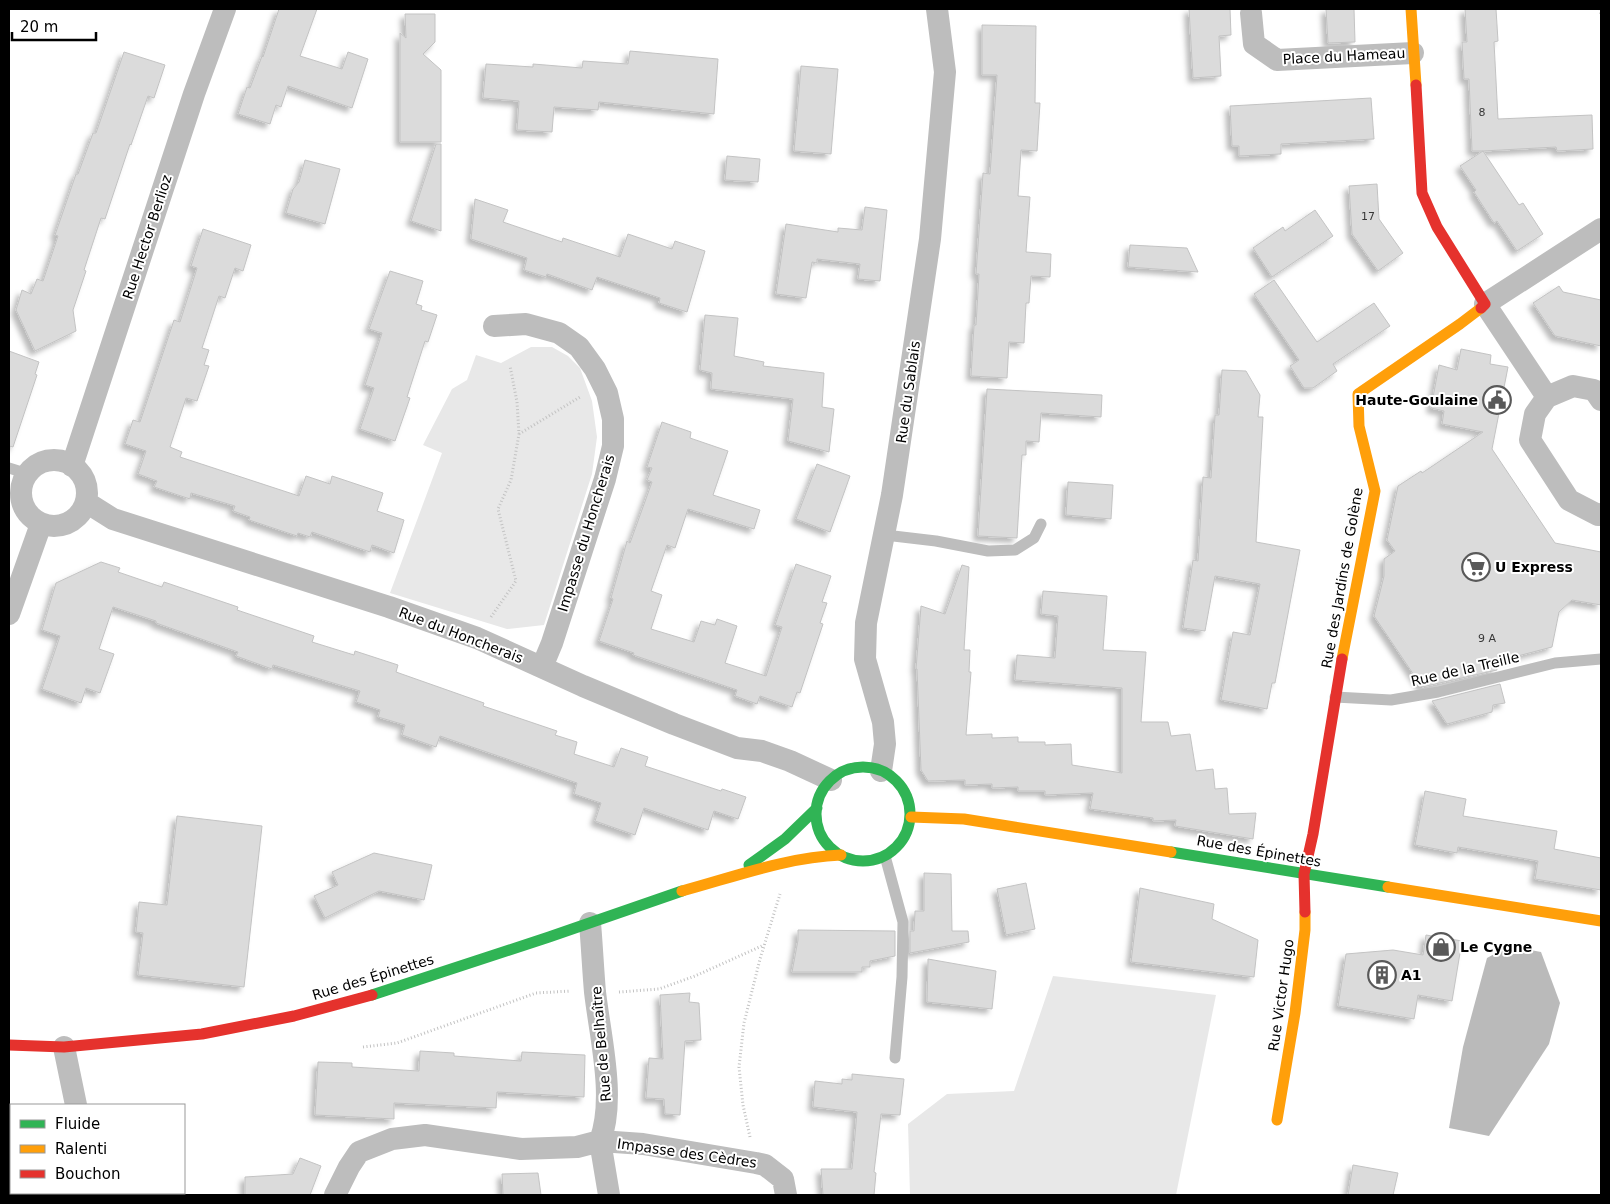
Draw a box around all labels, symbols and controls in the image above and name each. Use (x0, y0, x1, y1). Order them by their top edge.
scale bar (12, 10, 96, 42)
text: 20 m (20, 18, 58, 36)
street label: Place du Hameau (1282, 45, 1406, 67)
house number: 8 (1479, 106, 1486, 119)
street label: Rue Hector Berlioz (119, 173, 175, 301)
house number: 17 (1361, 210, 1375, 223)
street label: Rue du Sablais (893, 340, 923, 444)
public building icon: Haute-Goulaine (1482, 385, 1512, 415)
place label: Haute-Goulaine (1355, 392, 1478, 408)
street label: Impasse du Honcherais (554, 452, 618, 614)
street label: Rue des Jardins de Golène (1318, 486, 1366, 670)
supermarket icon: U Express (1461, 552, 1491, 582)
place label: U Express (1495, 559, 1573, 575)
street label: Rue du Honcherais (397, 604, 525, 666)
house number: 9 A (1478, 632, 1496, 645)
street label: Rue de la Treille (1409, 649, 1521, 689)
street label: Rue des Épinettes (1195, 832, 1323, 870)
shop icon: Le Cygne (1426, 932, 1456, 962)
street label: Rue Victor Hugo (1265, 938, 1297, 1052)
place label: Le Cygne (1460, 939, 1532, 955)
street label: Rue des Épinettes (310, 951, 436, 1003)
building icon: A1 (1367, 960, 1397, 990)
place label: A1 (1401, 967, 1422, 983)
street label: Rue de Belhaître (588, 986, 614, 1102)
legend (10, 1104, 185, 1194)
text: Fluide (55, 1115, 100, 1133)
street label: Impasse des Cèdres (616, 1135, 758, 1171)
text: Ralenti (55, 1140, 107, 1158)
text: Bouchon (55, 1165, 120, 1183)

